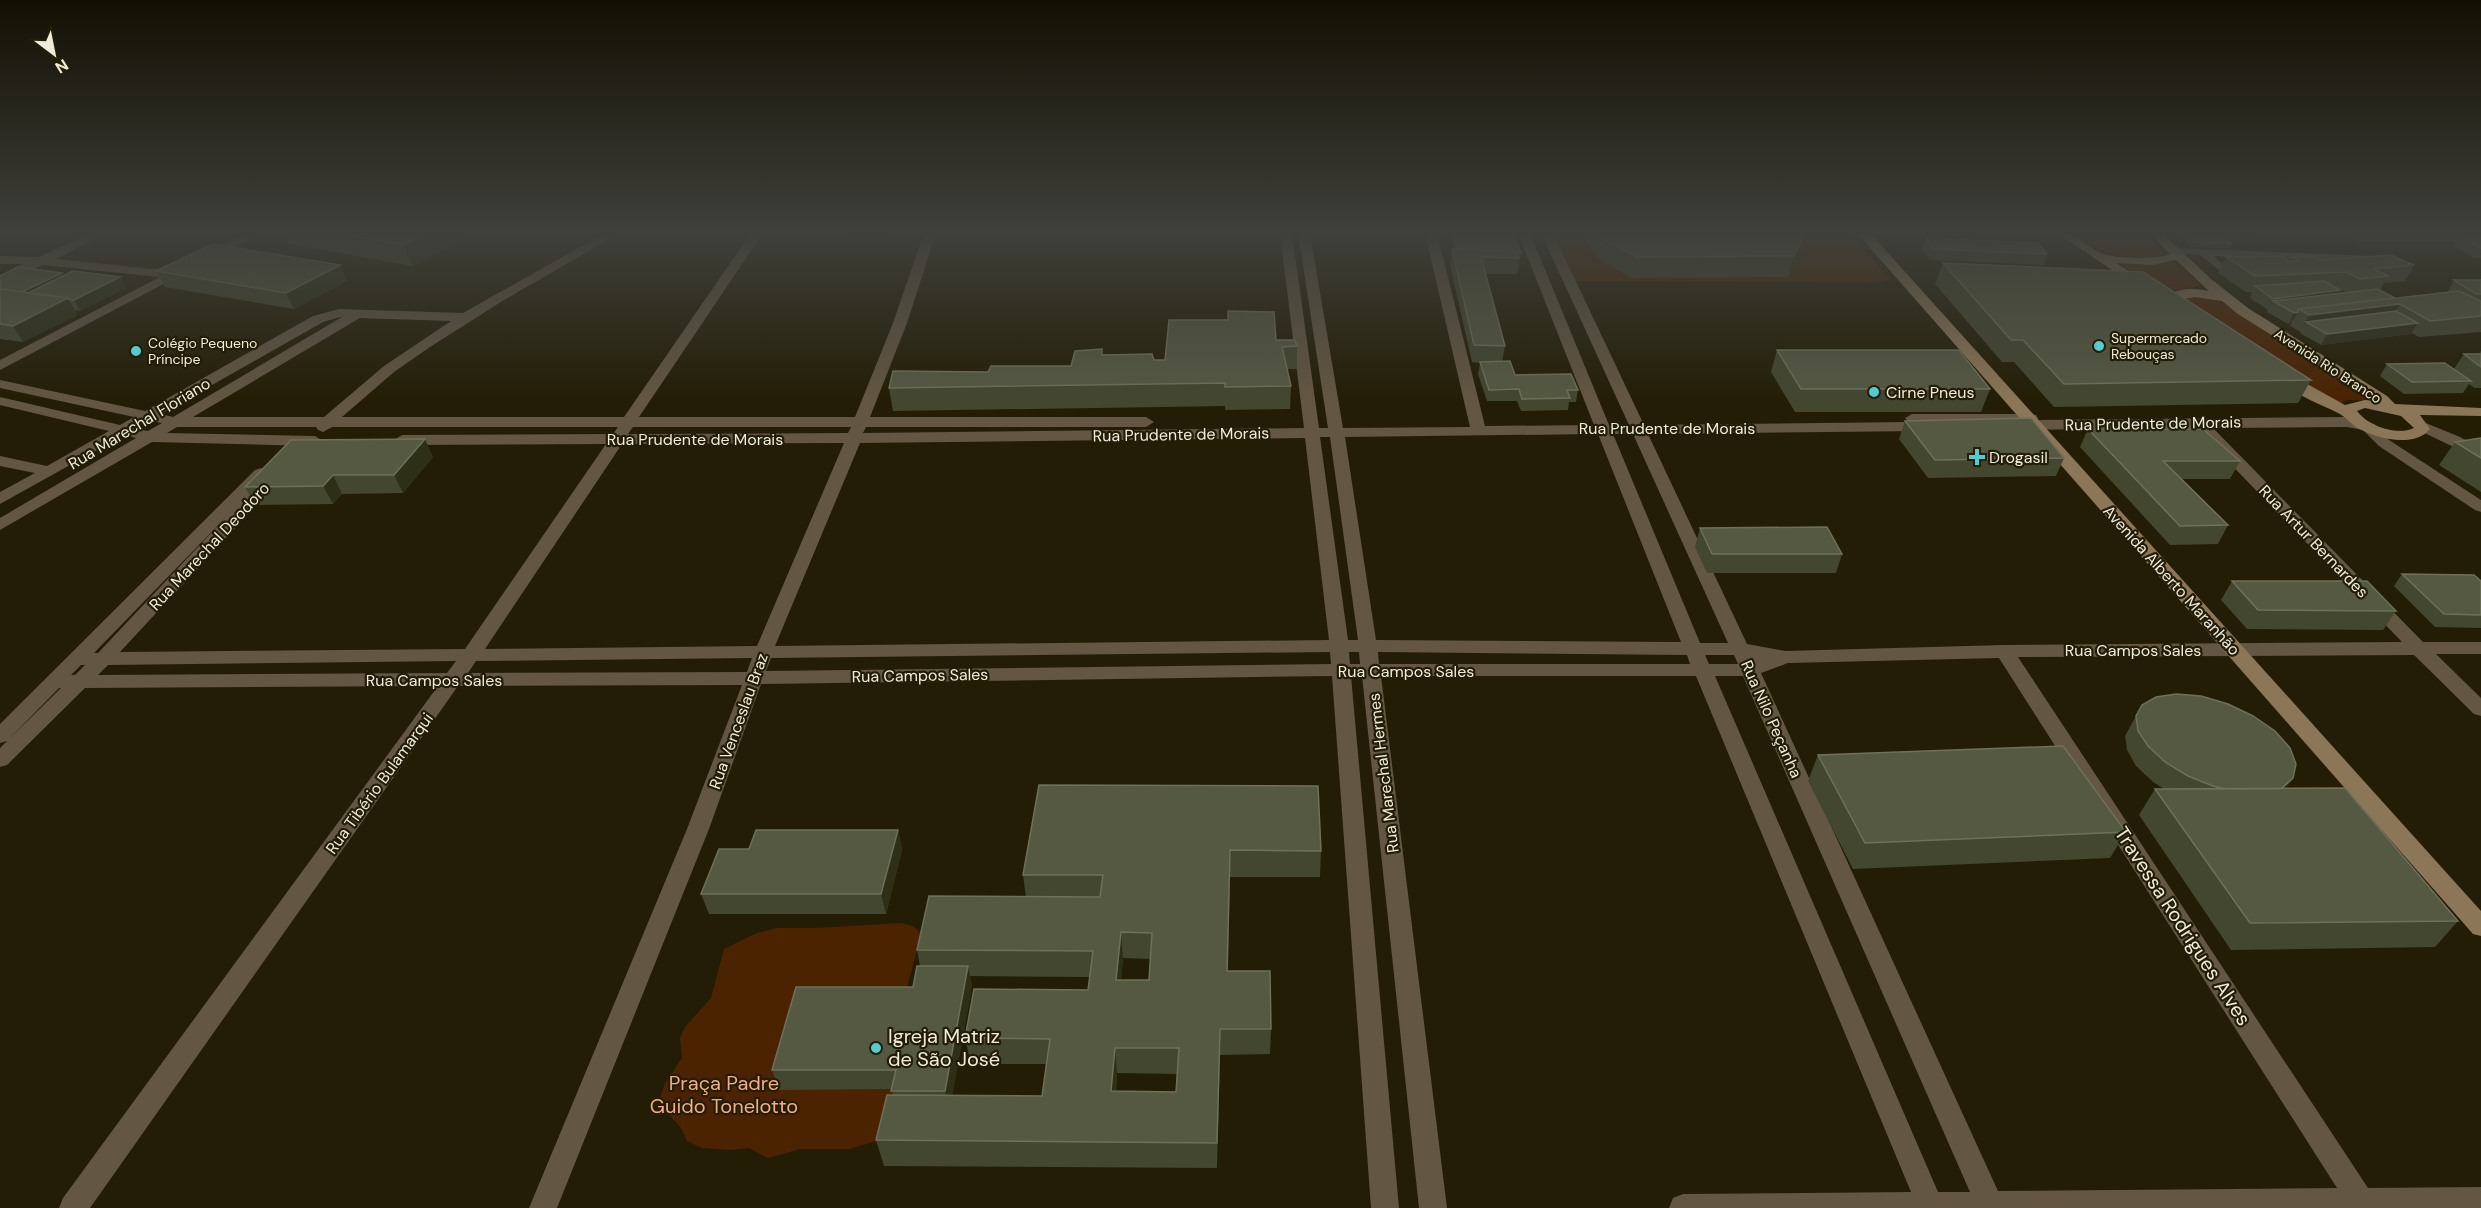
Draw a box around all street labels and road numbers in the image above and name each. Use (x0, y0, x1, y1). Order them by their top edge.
street label: Avenida Rio Branco (2271, 325, 2385, 407)
street label: Rua Marechal Floriano (64, 373, 214, 474)
street label: Rua Prudente de Morais (2065, 411, 2241, 436)
street label: Rua Prudente de Morais (1579, 418, 1755, 439)
street label: Rua Prudente de Morais (1093, 422, 1269, 447)
street label: Rua Prudente de Morais (607, 429, 783, 450)
street label: Rua Marechal Deodoro (145, 478, 274, 615)
street label: Rua Artur Bernardes (2254, 480, 2373, 602)
street label: Avenida Alberto Maranhão (2098, 501, 2245, 660)
street label: Rua Campos Sales (2065, 640, 2201, 661)
street label: Rua Venceslau Braz (704, 650, 773, 792)
street label: Rua Nilo Peçanha (1736, 657, 1807, 781)
street label: Rua Campos Sales (1338, 661, 1474, 682)
street label: Rua Campos Sales (852, 664, 988, 687)
street label: Rua Campos Sales (366, 670, 502, 691)
street label: Rua Marechal Hermes (1363, 692, 1404, 854)
street label: Rua Tibério Bulamarqui (321, 708, 438, 858)
street label: Travessa Rodrigues Alves (2109, 822, 2257, 1030)

